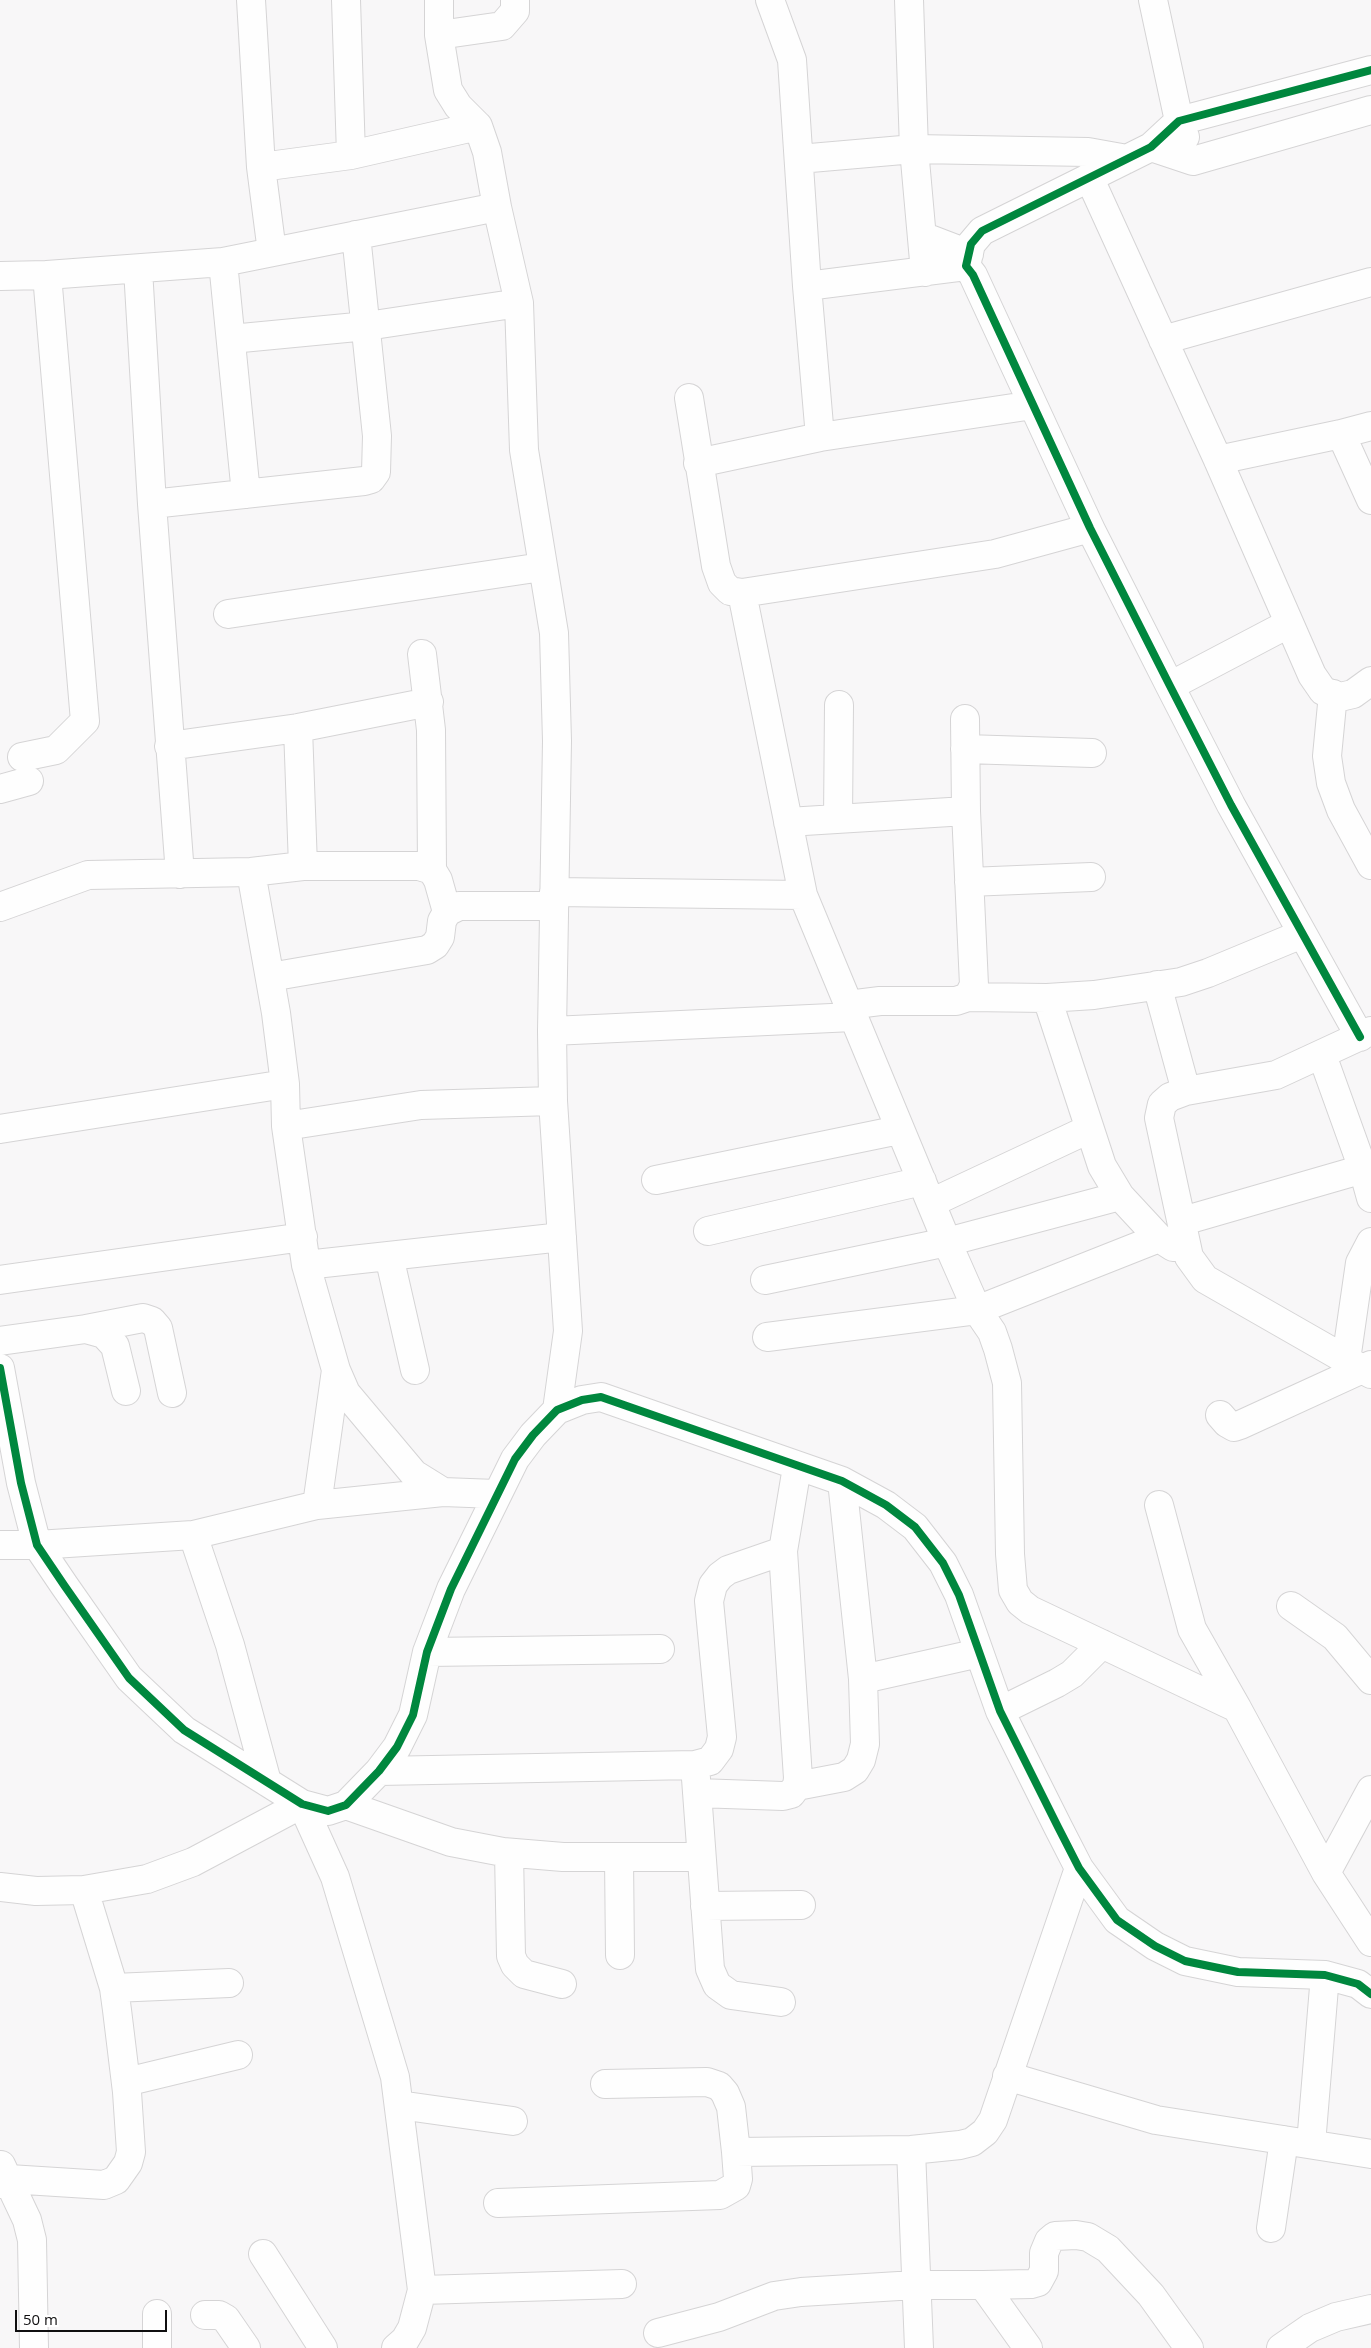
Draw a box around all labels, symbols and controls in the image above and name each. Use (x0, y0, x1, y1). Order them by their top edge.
scale bar (18, 2300, 170, 2332)
text: 50 m (23, 2309, 58, 2329)

